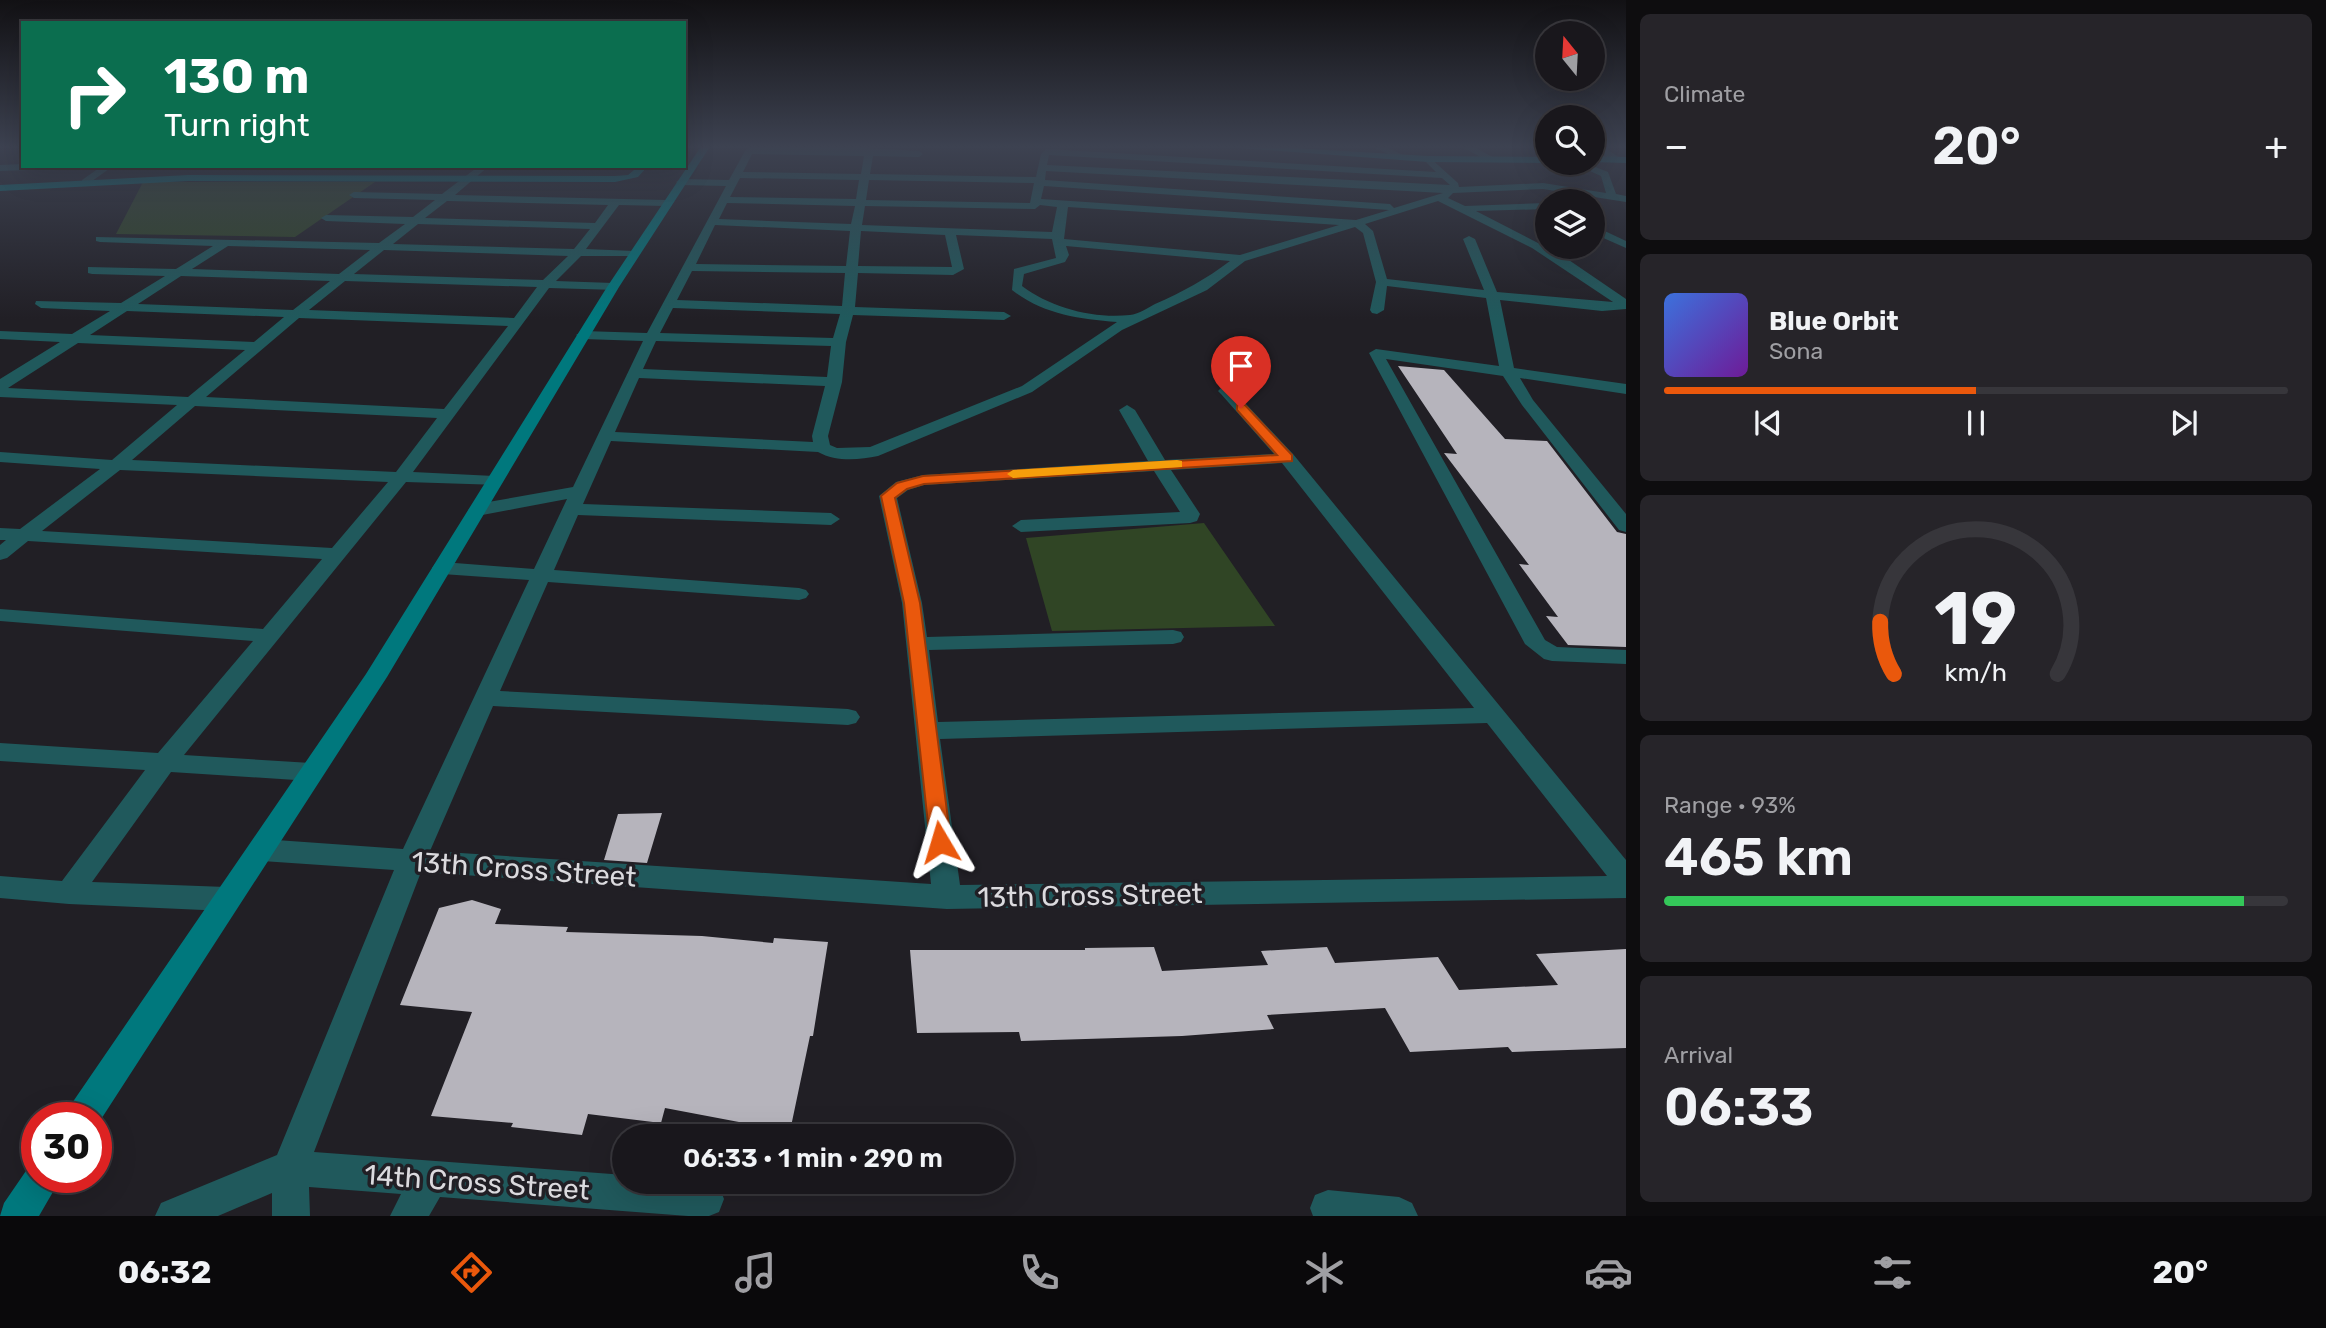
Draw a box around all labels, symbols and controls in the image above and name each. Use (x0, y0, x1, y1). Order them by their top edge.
north arrow (1535, 21, 1605, 91)
map controls (1535, 21, 1605, 259)
text: 130 m (164, 47, 309, 105)
icon: right (49, 49, 140, 140)
text: Climate (1664, 80, 1745, 108)
button: search (1535, 105, 1605, 175)
text: Turn right (164, 106, 309, 144)
text: 20° (1932, 115, 2021, 177)
text: − (1664, 123, 1689, 169)
text: + (2264, 123, 2288, 169)
button: layers (1535, 189, 1605, 259)
text: Blue Orbit (1769, 306, 1899, 337)
pin (1211, 336, 1271, 408)
text: Sona (1769, 337, 1823, 365)
icon: arrive (1222, 347, 1260, 385)
icon: previous (1749, 404, 1787, 442)
icon: pause (1957, 404, 1995, 442)
icon: next (2165, 404, 2203, 442)
text: 19 (1935, 576, 2017, 662)
text: km/h (1945, 658, 2007, 687)
text: Range · 93% (1664, 791, 1796, 819)
position arrow (903, 805, 977, 879)
text: 465 km (1664, 826, 1853, 888)
street label: 13th Cross Street (411, 845, 637, 894)
street label: 13th Cross Street (977, 877, 1203, 914)
text: Arrival (1664, 1041, 1733, 1069)
text: 06:33 (1664, 1076, 1814, 1138)
speed limit sign: 30 (21, 1102, 112, 1193)
text: 06:33 · 1 min · 290 m (683, 1143, 943, 1174)
street label: 14th Cross Street (363, 1158, 591, 1207)
icon: directions (447, 1248, 496, 1297)
icon: music (731, 1248, 780, 1297)
icon: phone (1015, 1248, 1064, 1297)
icon: climate (1300, 1248, 1349, 1297)
icon: car (1584, 1248, 1633, 1297)
icon: filters (1868, 1248, 1917, 1297)
text: 06:32 (118, 1253, 211, 1291)
text: 20° (2153, 1253, 2208, 1291)

